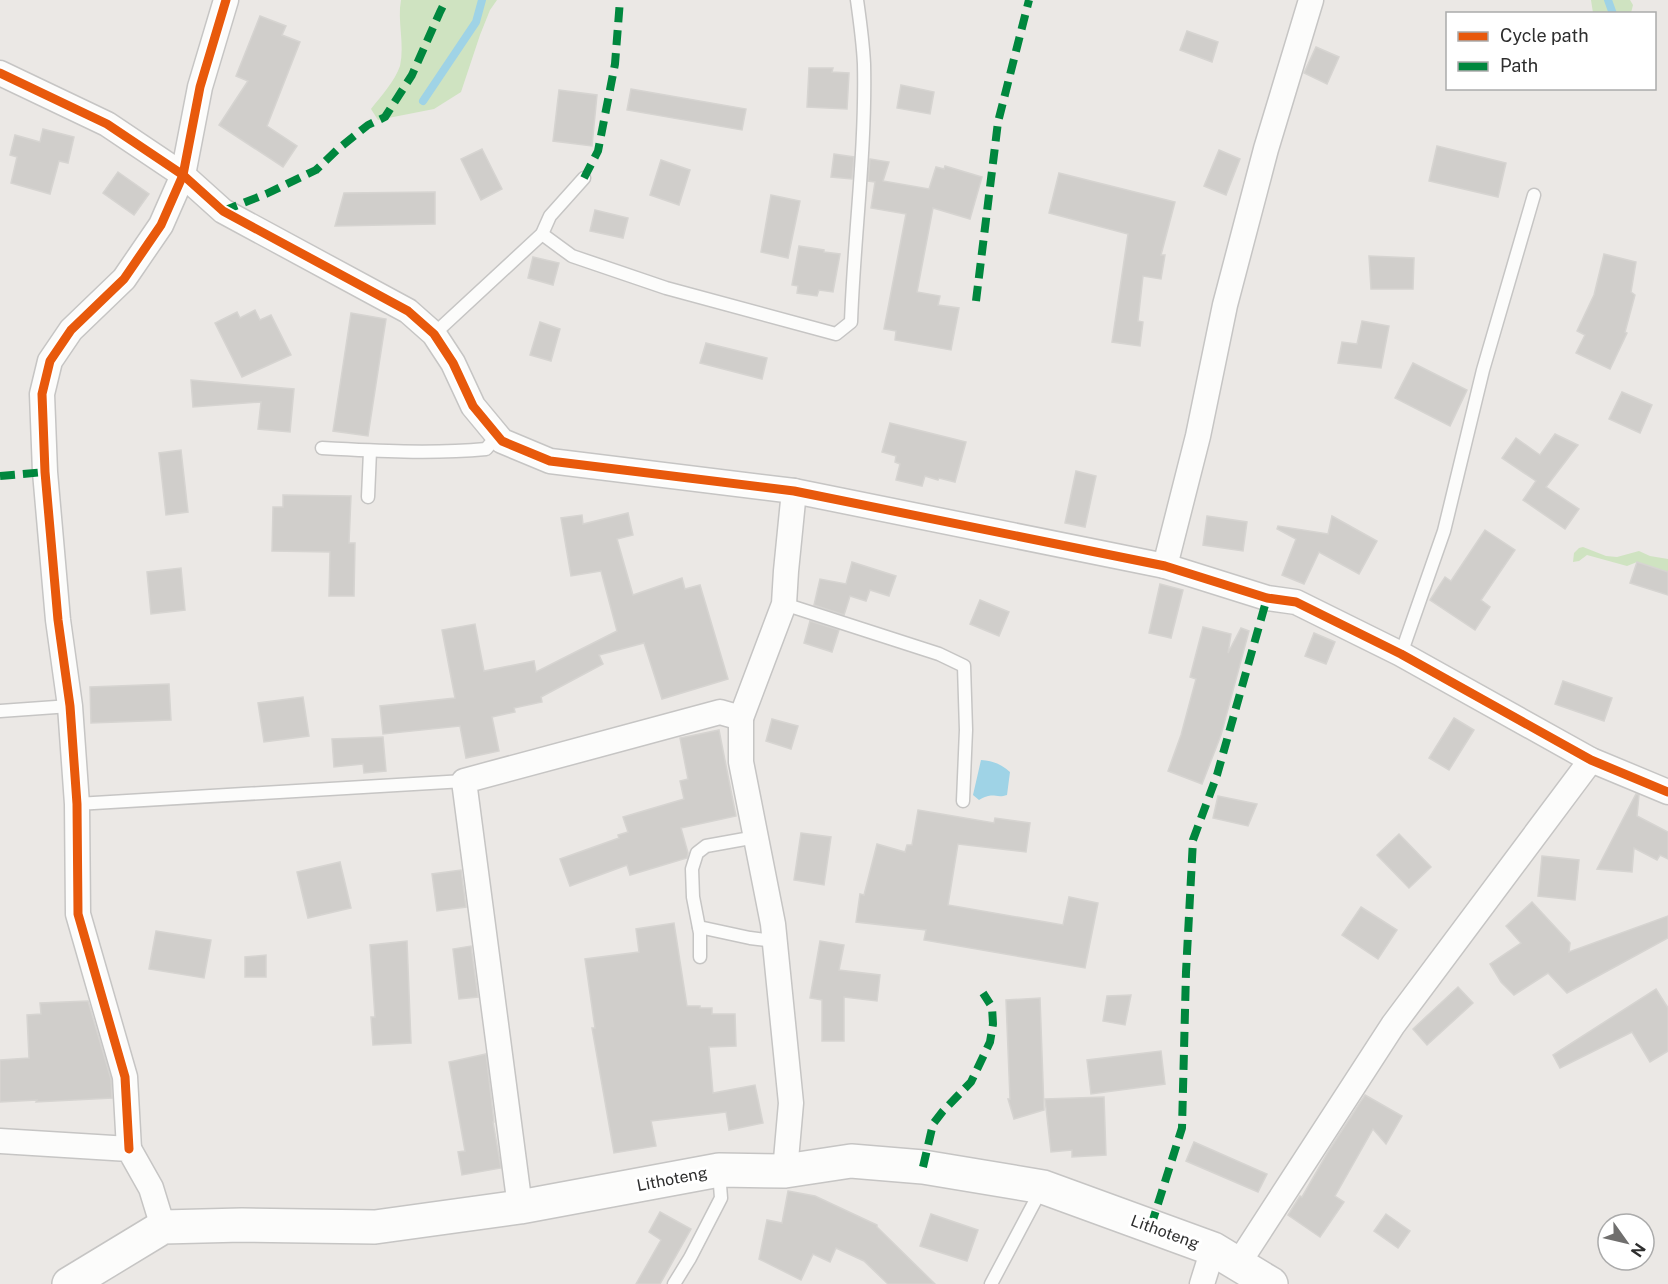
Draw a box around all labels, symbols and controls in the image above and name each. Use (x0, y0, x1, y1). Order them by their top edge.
legend (1446, 12, 1656, 90)
text: Cycle path (1500, 25, 1589, 46)
text: Path (1500, 55, 1538, 76)
street label: Lithoteng (635, 1163, 709, 1195)
street label: Lithoteng (1128, 1211, 1202, 1253)
north arrow (1596, 1212, 1656, 1272)
text: N (1627, 1240, 1649, 1261)

